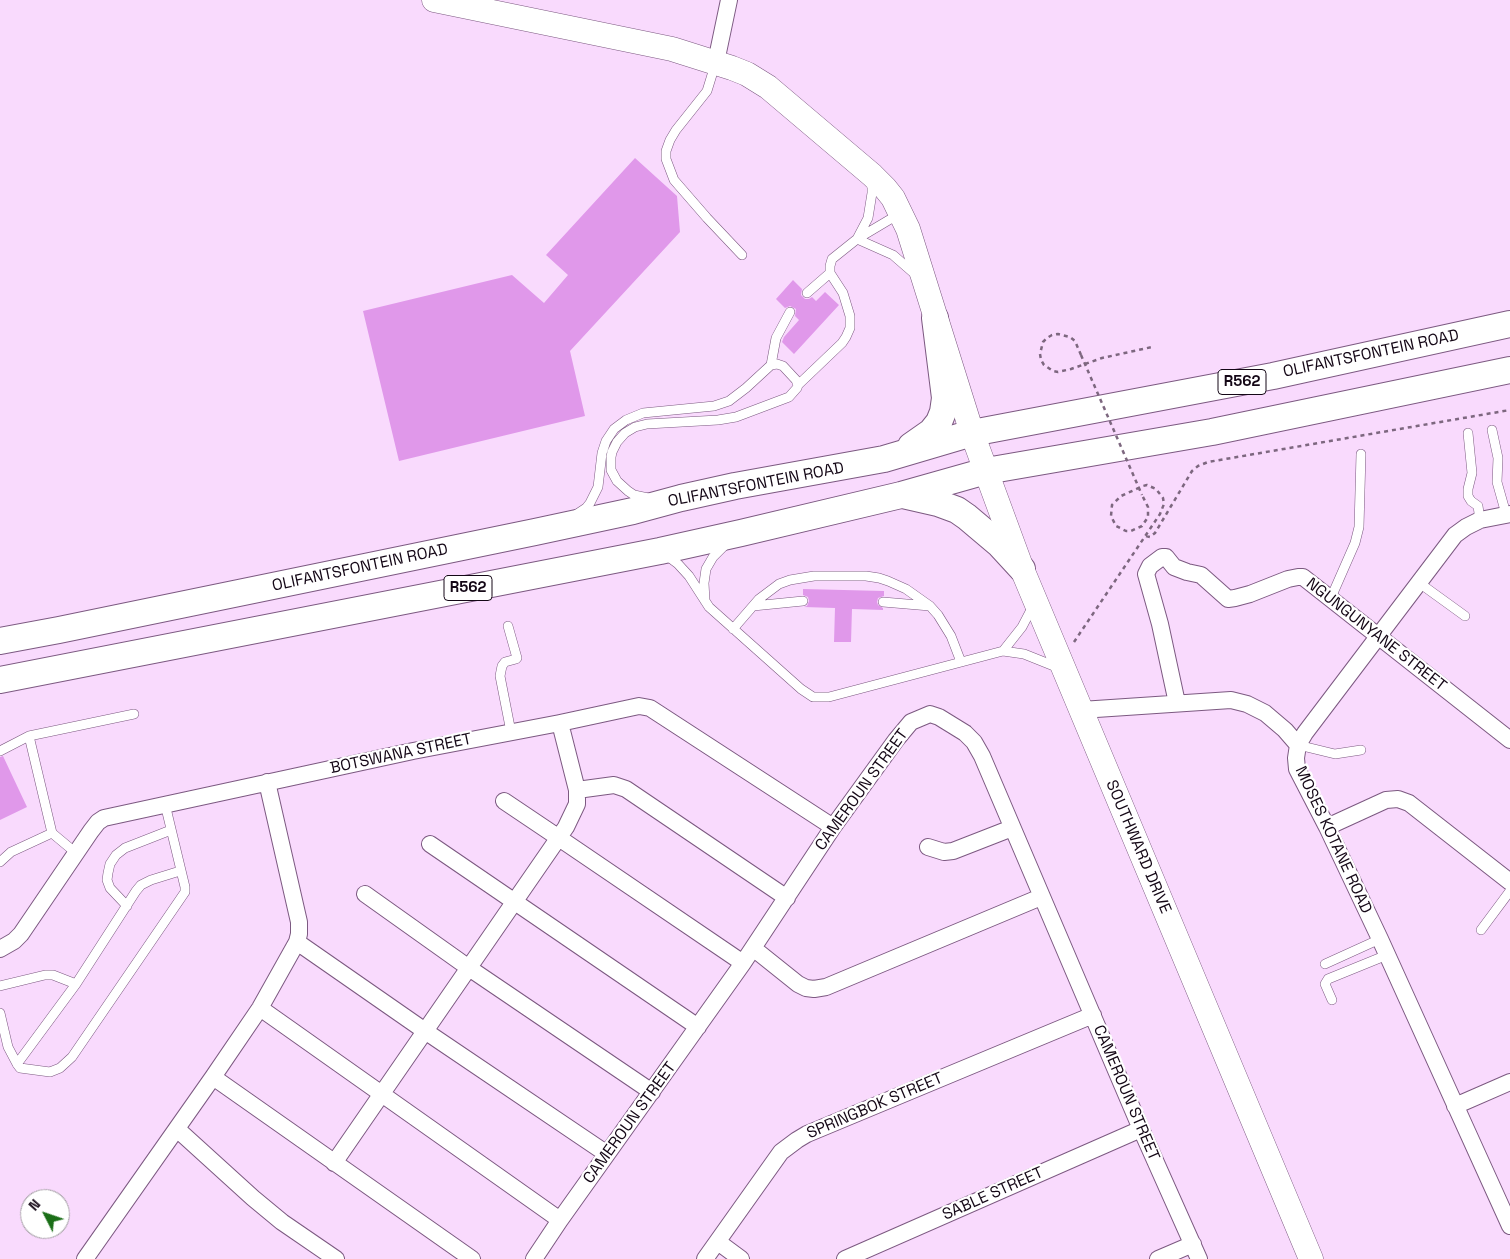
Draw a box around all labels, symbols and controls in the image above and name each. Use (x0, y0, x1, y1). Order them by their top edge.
street label: OLIFANTSFONTEIN ROAD (1281, 326, 1461, 382)
road number: R562 (1218, 370, 1266, 394)
street label: OLIFANTSFONTEIN ROAD (666, 458, 846, 512)
street label: OLIFANTSFONTEIN ROAD (270, 540, 450, 596)
street label: NGUNGUNYANE STREET (1302, 574, 1450, 696)
road number: R562 (444, 576, 492, 600)
street label: CAMEROUN STREET (811, 725, 913, 855)
street label: BOTSWANA STREET (328, 730, 474, 778)
street label: MOSES KOTANE ROAD (1290, 763, 1376, 917)
street label: SOUTHWARD DRIVE (1101, 777, 1175, 917)
street label: CAMEROUN STREET (1089, 1022, 1163, 1164)
street label: CAMEROUN STREET (579, 1058, 681, 1188)
street label: SPRINGBOK STREET (804, 1069, 946, 1143)
street label: SABLE STREET (940, 1163, 1046, 1225)
north arrow (20, 1189, 70, 1239)
text: N (25, 1195, 44, 1214)

